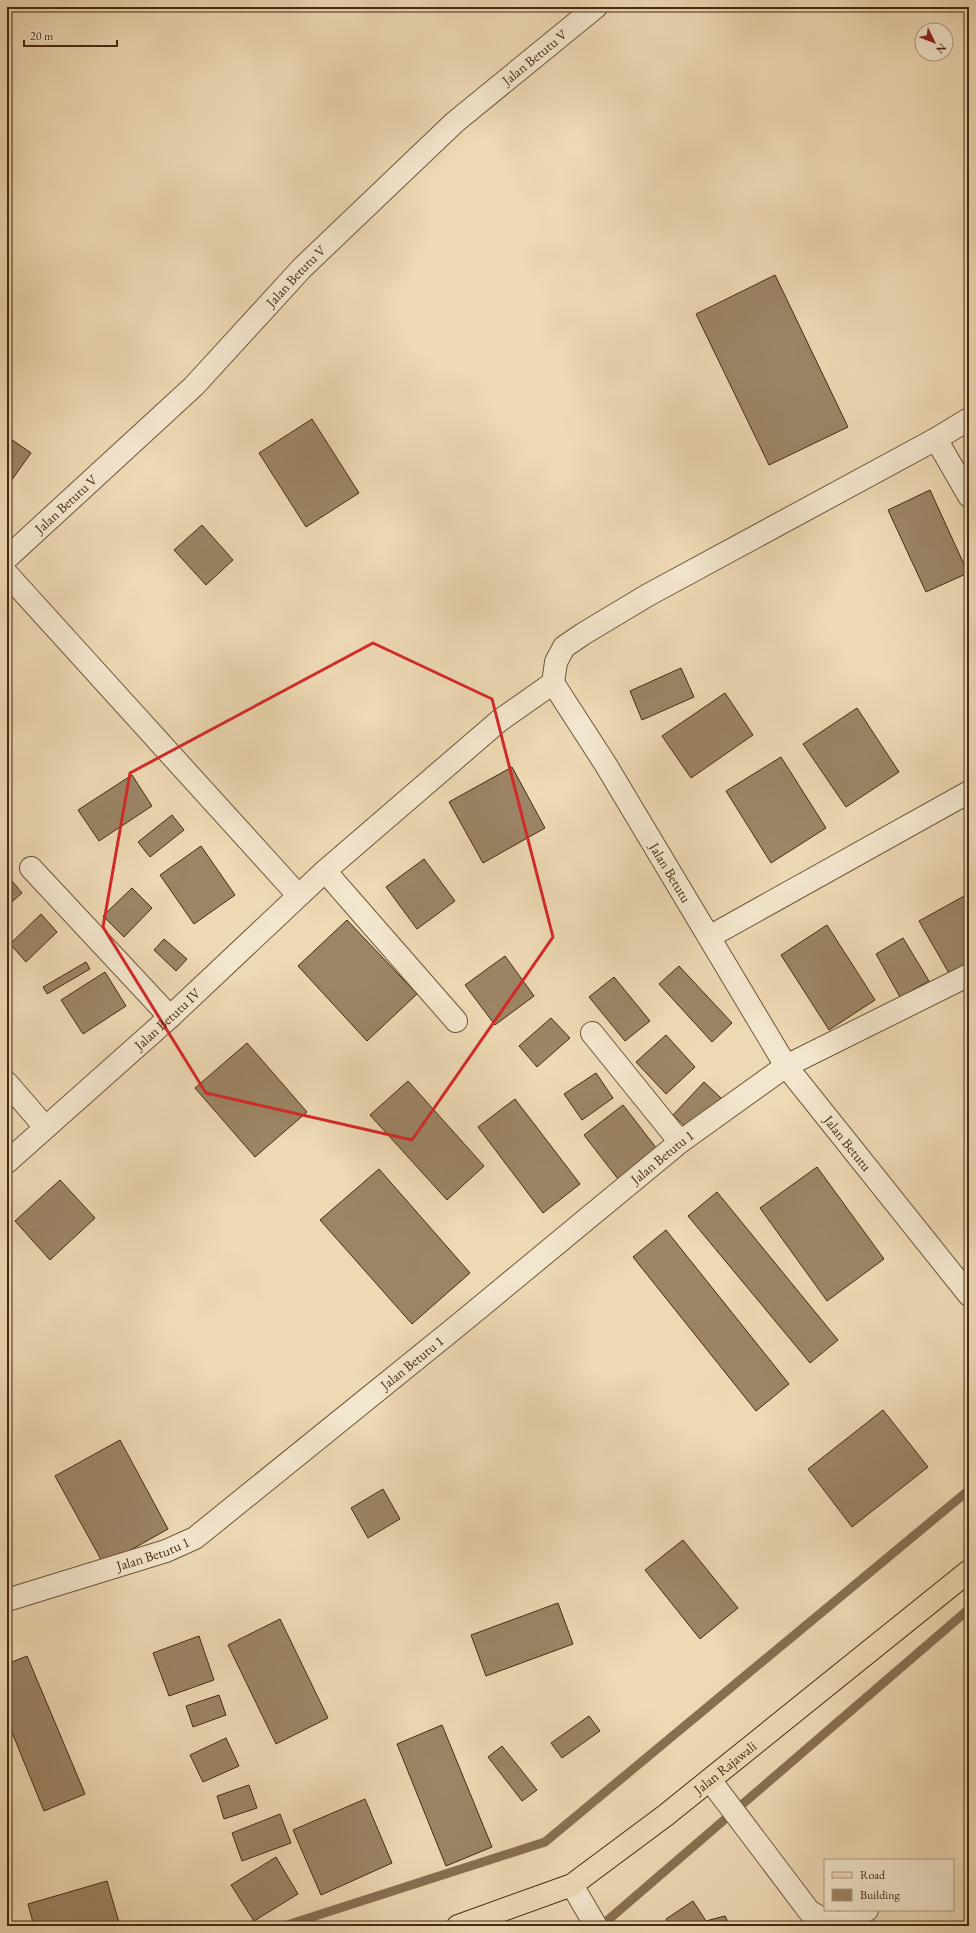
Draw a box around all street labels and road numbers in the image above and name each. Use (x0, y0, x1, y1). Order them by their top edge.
street label: Jalan Betutu V (497, 25, 571, 90)
street label: Jalan Betutu V (261, 241, 330, 311)
street label: Jalan Betutu V (30, 470, 101, 538)
street label: Jalan Betutu (645, 839, 696, 907)
street label: Jalan Betutu IV (130, 983, 205, 1054)
street label: Jalan Betutu (819, 1111, 876, 1175)
street label: Jalan Betutu 1 (626, 1126, 697, 1189)
street label: Jalan Betutu 1 (376, 1332, 447, 1394)
street label: Jalan Betutu 1 (113, 1533, 192, 1575)
street label: Jalan Rajawali (689, 1737, 760, 1799)

